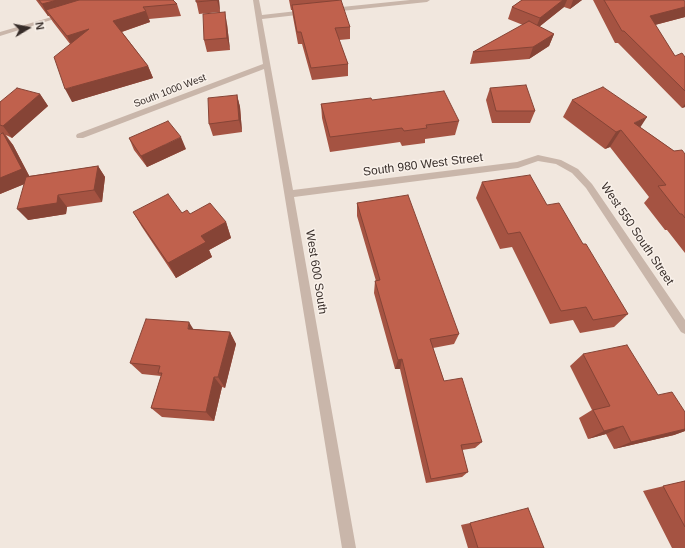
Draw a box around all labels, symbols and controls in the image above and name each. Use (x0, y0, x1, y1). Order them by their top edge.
north arrow (8, 8, 48, 48)
text: N (33, 21, 46, 31)
street label: South 1000 West (132, 72, 208, 110)
street label: South 980 West Street (362, 151, 484, 179)
street label: West 550 South Street (597, 180, 677, 288)
street label: West 600 South (302, 229, 330, 315)

